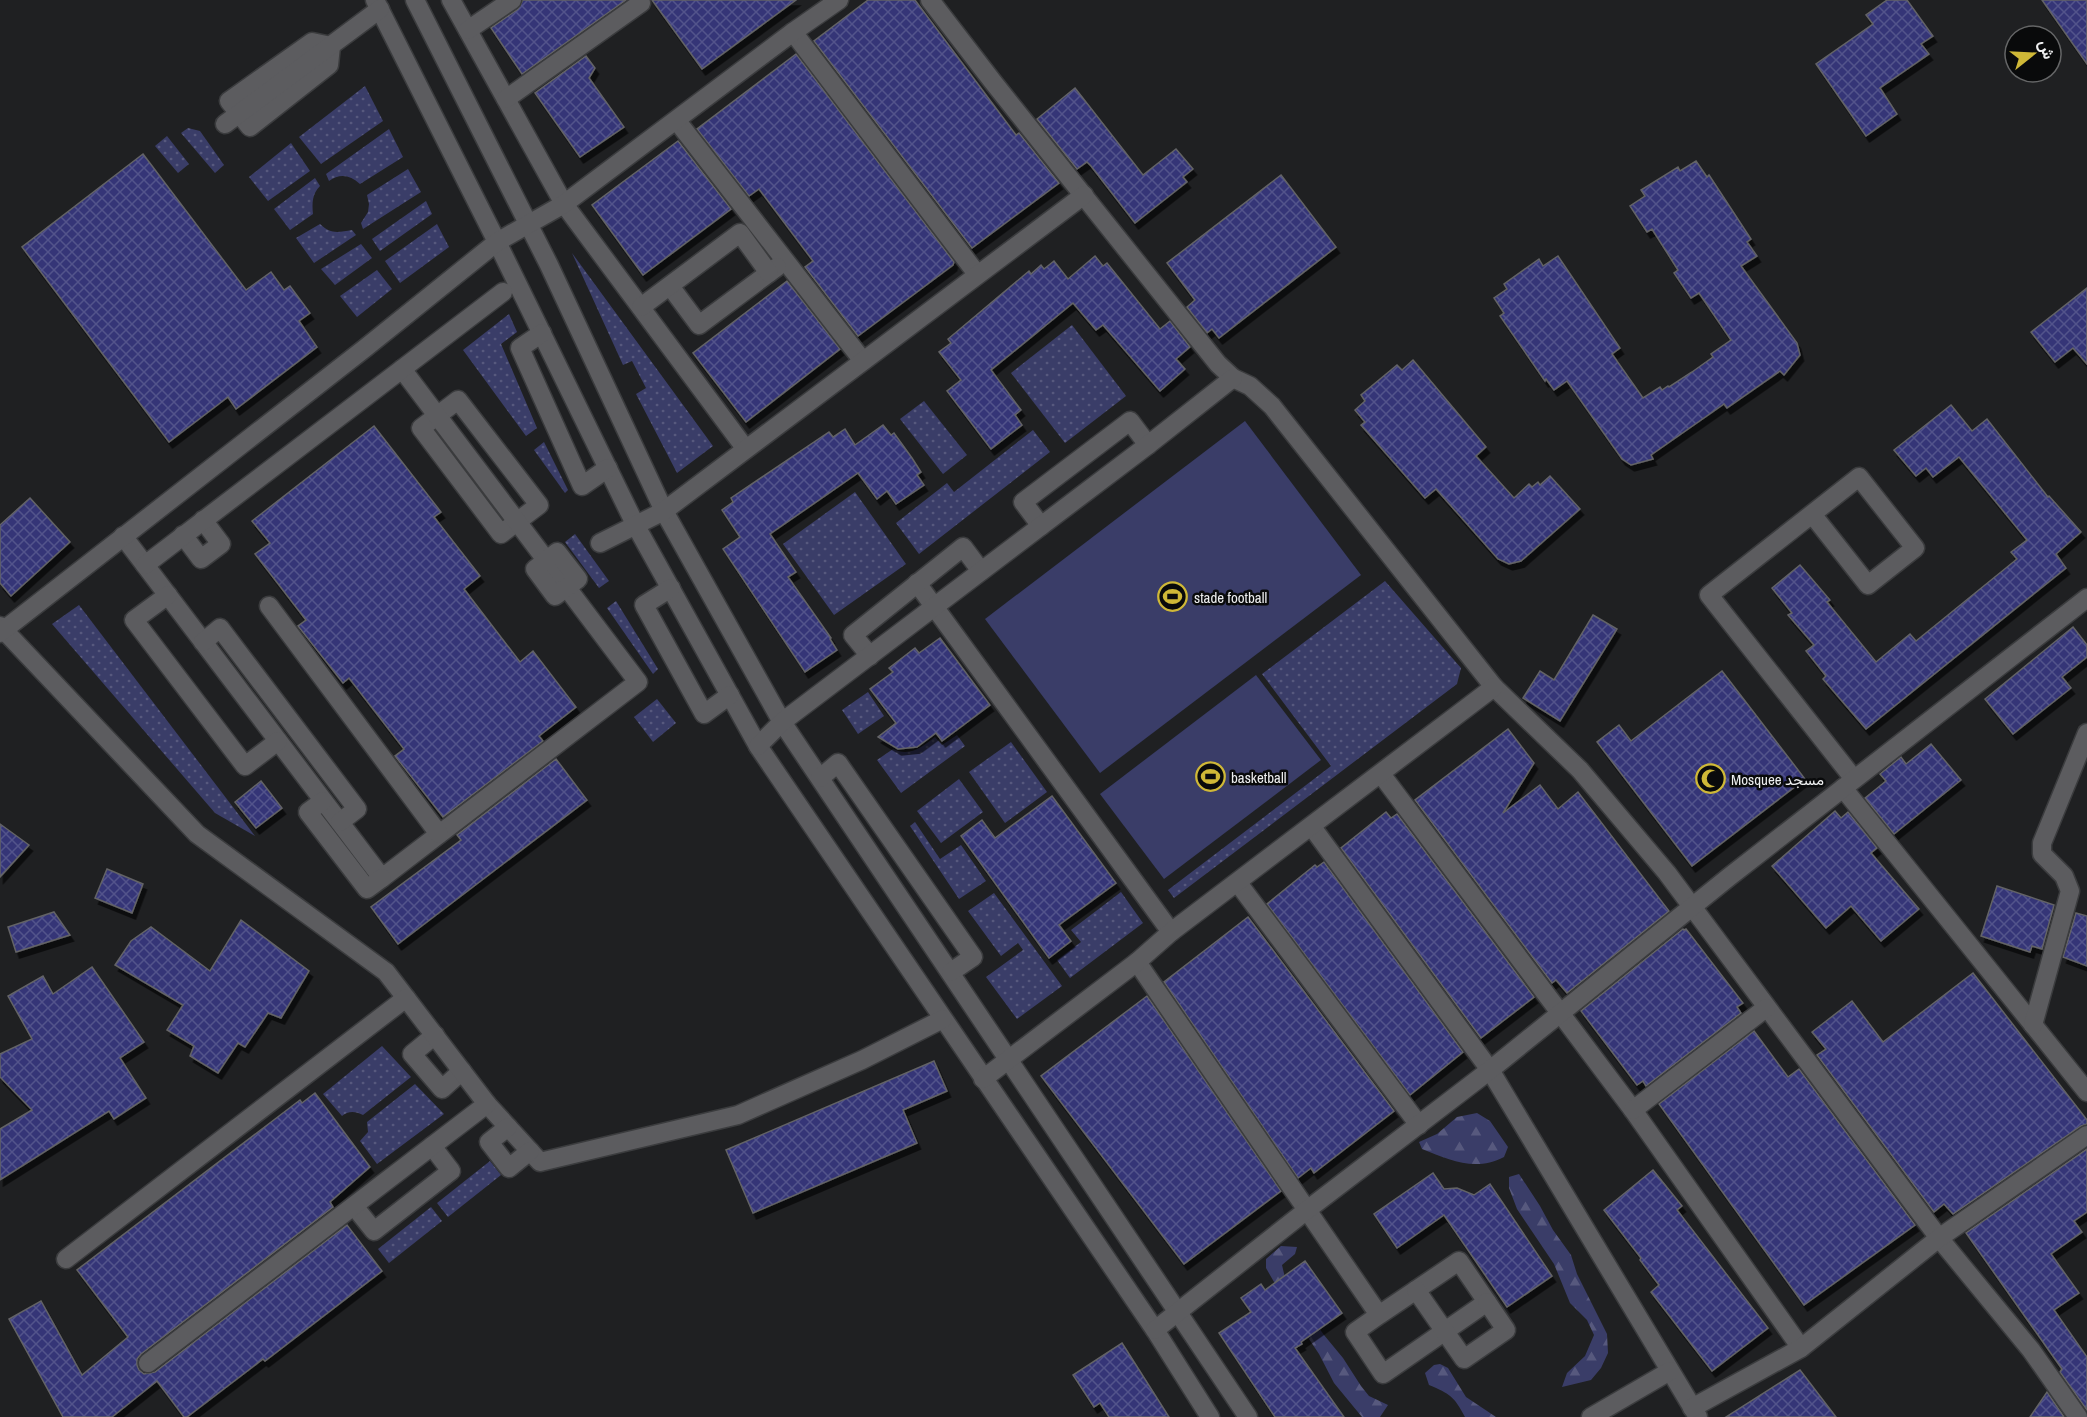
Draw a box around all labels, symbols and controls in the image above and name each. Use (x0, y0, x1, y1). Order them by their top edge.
north arrow (2003, 24, 2063, 84)
text: ش (2034, 37, 2061, 62)
sports icon: stade football (1157, 581, 1189, 613)
place label: stade football (1194, 587, 1267, 608)
sports icon: basketball (1194, 761, 1226, 793)
mosque icon: Mosquee مسجد (1694, 763, 1726, 795)
place label: basketball (1231, 767, 1286, 788)
place label: Mosquee مسجد (1731, 769, 1824, 790)

